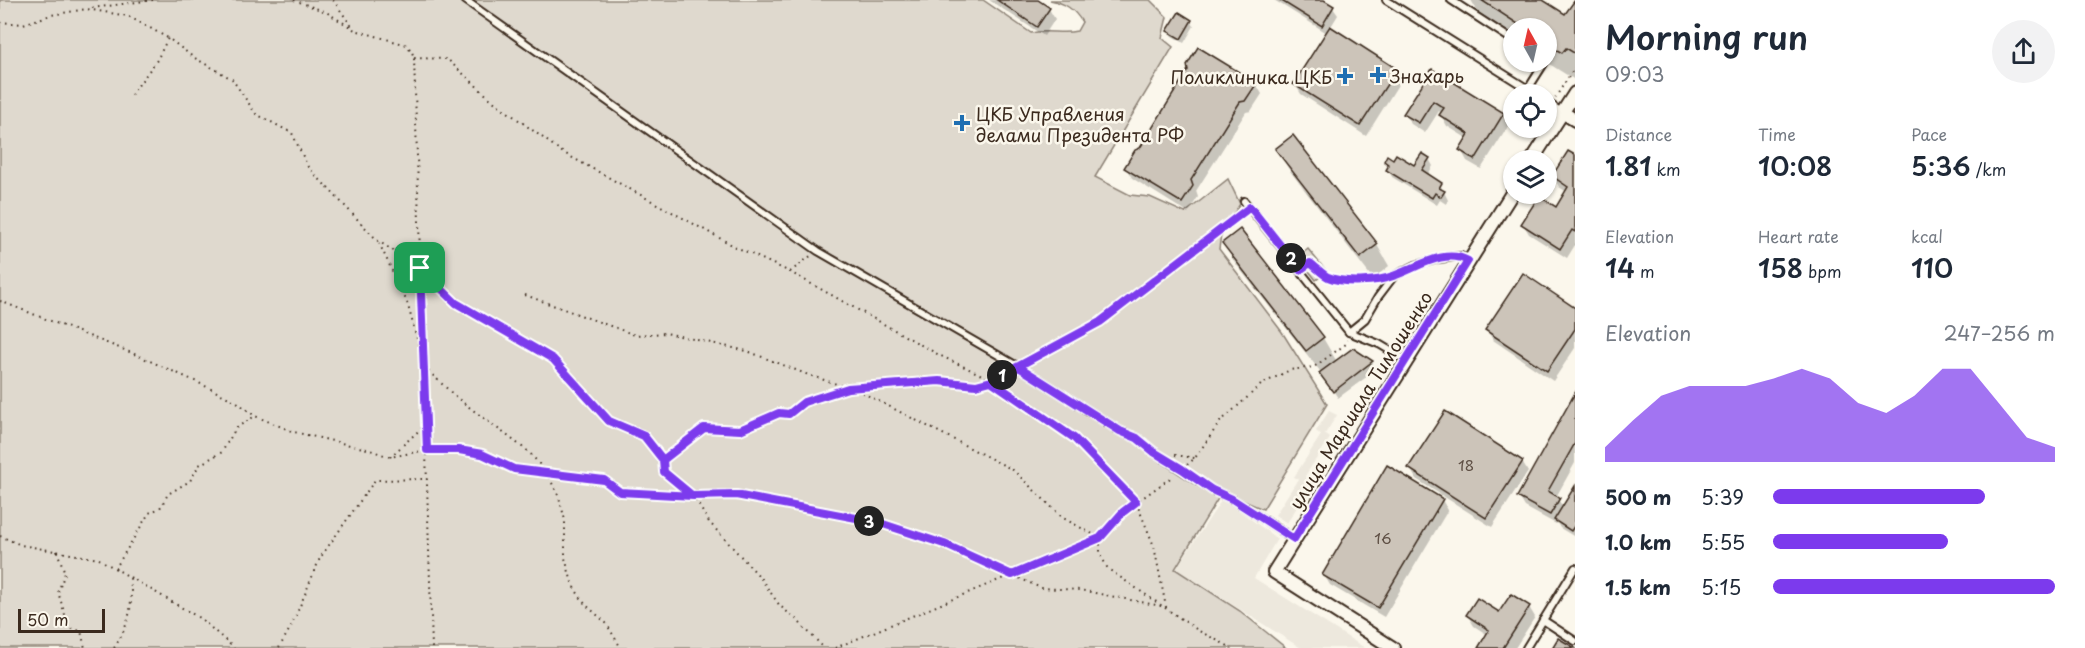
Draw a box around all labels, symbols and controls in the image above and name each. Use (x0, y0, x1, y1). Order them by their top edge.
text: Morning run (1605, 11, 1808, 61)
north arrow (1503, 18, 1557, 72)
map controls (1503, 18, 1557, 204)
button: share (1992, 20, 2055, 83)
text: 09:03 (1605, 59, 1664, 89)
place label: Знахарь (1389, 62, 1464, 89)
place label: Поликлиника ЦКБ (1171, 63, 1332, 90)
marker: Поликлиника ЦКБ (1336, 67, 1354, 85)
marker: Знахарь (1371, 68, 1385, 82)
button: locate (1503, 84, 1557, 138)
place label: ЦКБ Управления делами Президента РФ (976, 100, 1184, 148)
marker: ЦКБ Управления делами Президента РФ (953, 114, 971, 132)
text: Distance (1605, 122, 1672, 146)
text: Time (1758, 122, 1796, 146)
text: Pace (1911, 122, 1947, 146)
text: 1.81 (1605, 146, 1651, 185)
text: 10:08 (1758, 146, 1832, 185)
text: 5:36 (1911, 146, 1971, 185)
button: layers (1503, 150, 1557, 204)
text: km (1651, 157, 1681, 181)
text: /km (1971, 157, 2006, 181)
text: Elevation (1605, 224, 1674, 248)
text: Heart rate (1758, 224, 1839, 248)
text: kcal (1911, 224, 1943, 248)
pin (394, 242, 445, 293)
pin: 2 (1276, 243, 1306, 273)
text: 2 (1285, 246, 1297, 270)
text: 14 (1605, 248, 1635, 287)
text: 158 (1758, 248, 1803, 287)
text: 110 (1911, 248, 1953, 287)
icon: arrive (403, 251, 436, 284)
text: m (1635, 259, 1655, 283)
text: bpm (1803, 259, 1842, 283)
street label: улица Маршала Тимошенко (1282, 286, 1438, 514)
text: Elevation (1605, 318, 1691, 348)
text: 247–256 m (1944, 318, 2055, 348)
pin: 1 (987, 360, 1017, 390)
text: 1 (998, 363, 1006, 387)
house number: 18 (1458, 453, 1474, 476)
text: 500 m (1605, 482, 1672, 512)
text: 5:39 (1701, 482, 1744, 512)
pin: 3 (854, 506, 884, 536)
text: 3 (864, 509, 874, 533)
house number: 16 (1374, 526, 1392, 549)
text: 1.0 km (1605, 527, 1672, 557)
text: 5:55 (1701, 527, 1745, 557)
text: 1.5 km (1605, 572, 1671, 602)
text: 5:15 (1701, 572, 1741, 602)
scale bar (18, 606, 105, 634)
text: 50 m (27, 607, 68, 631)

